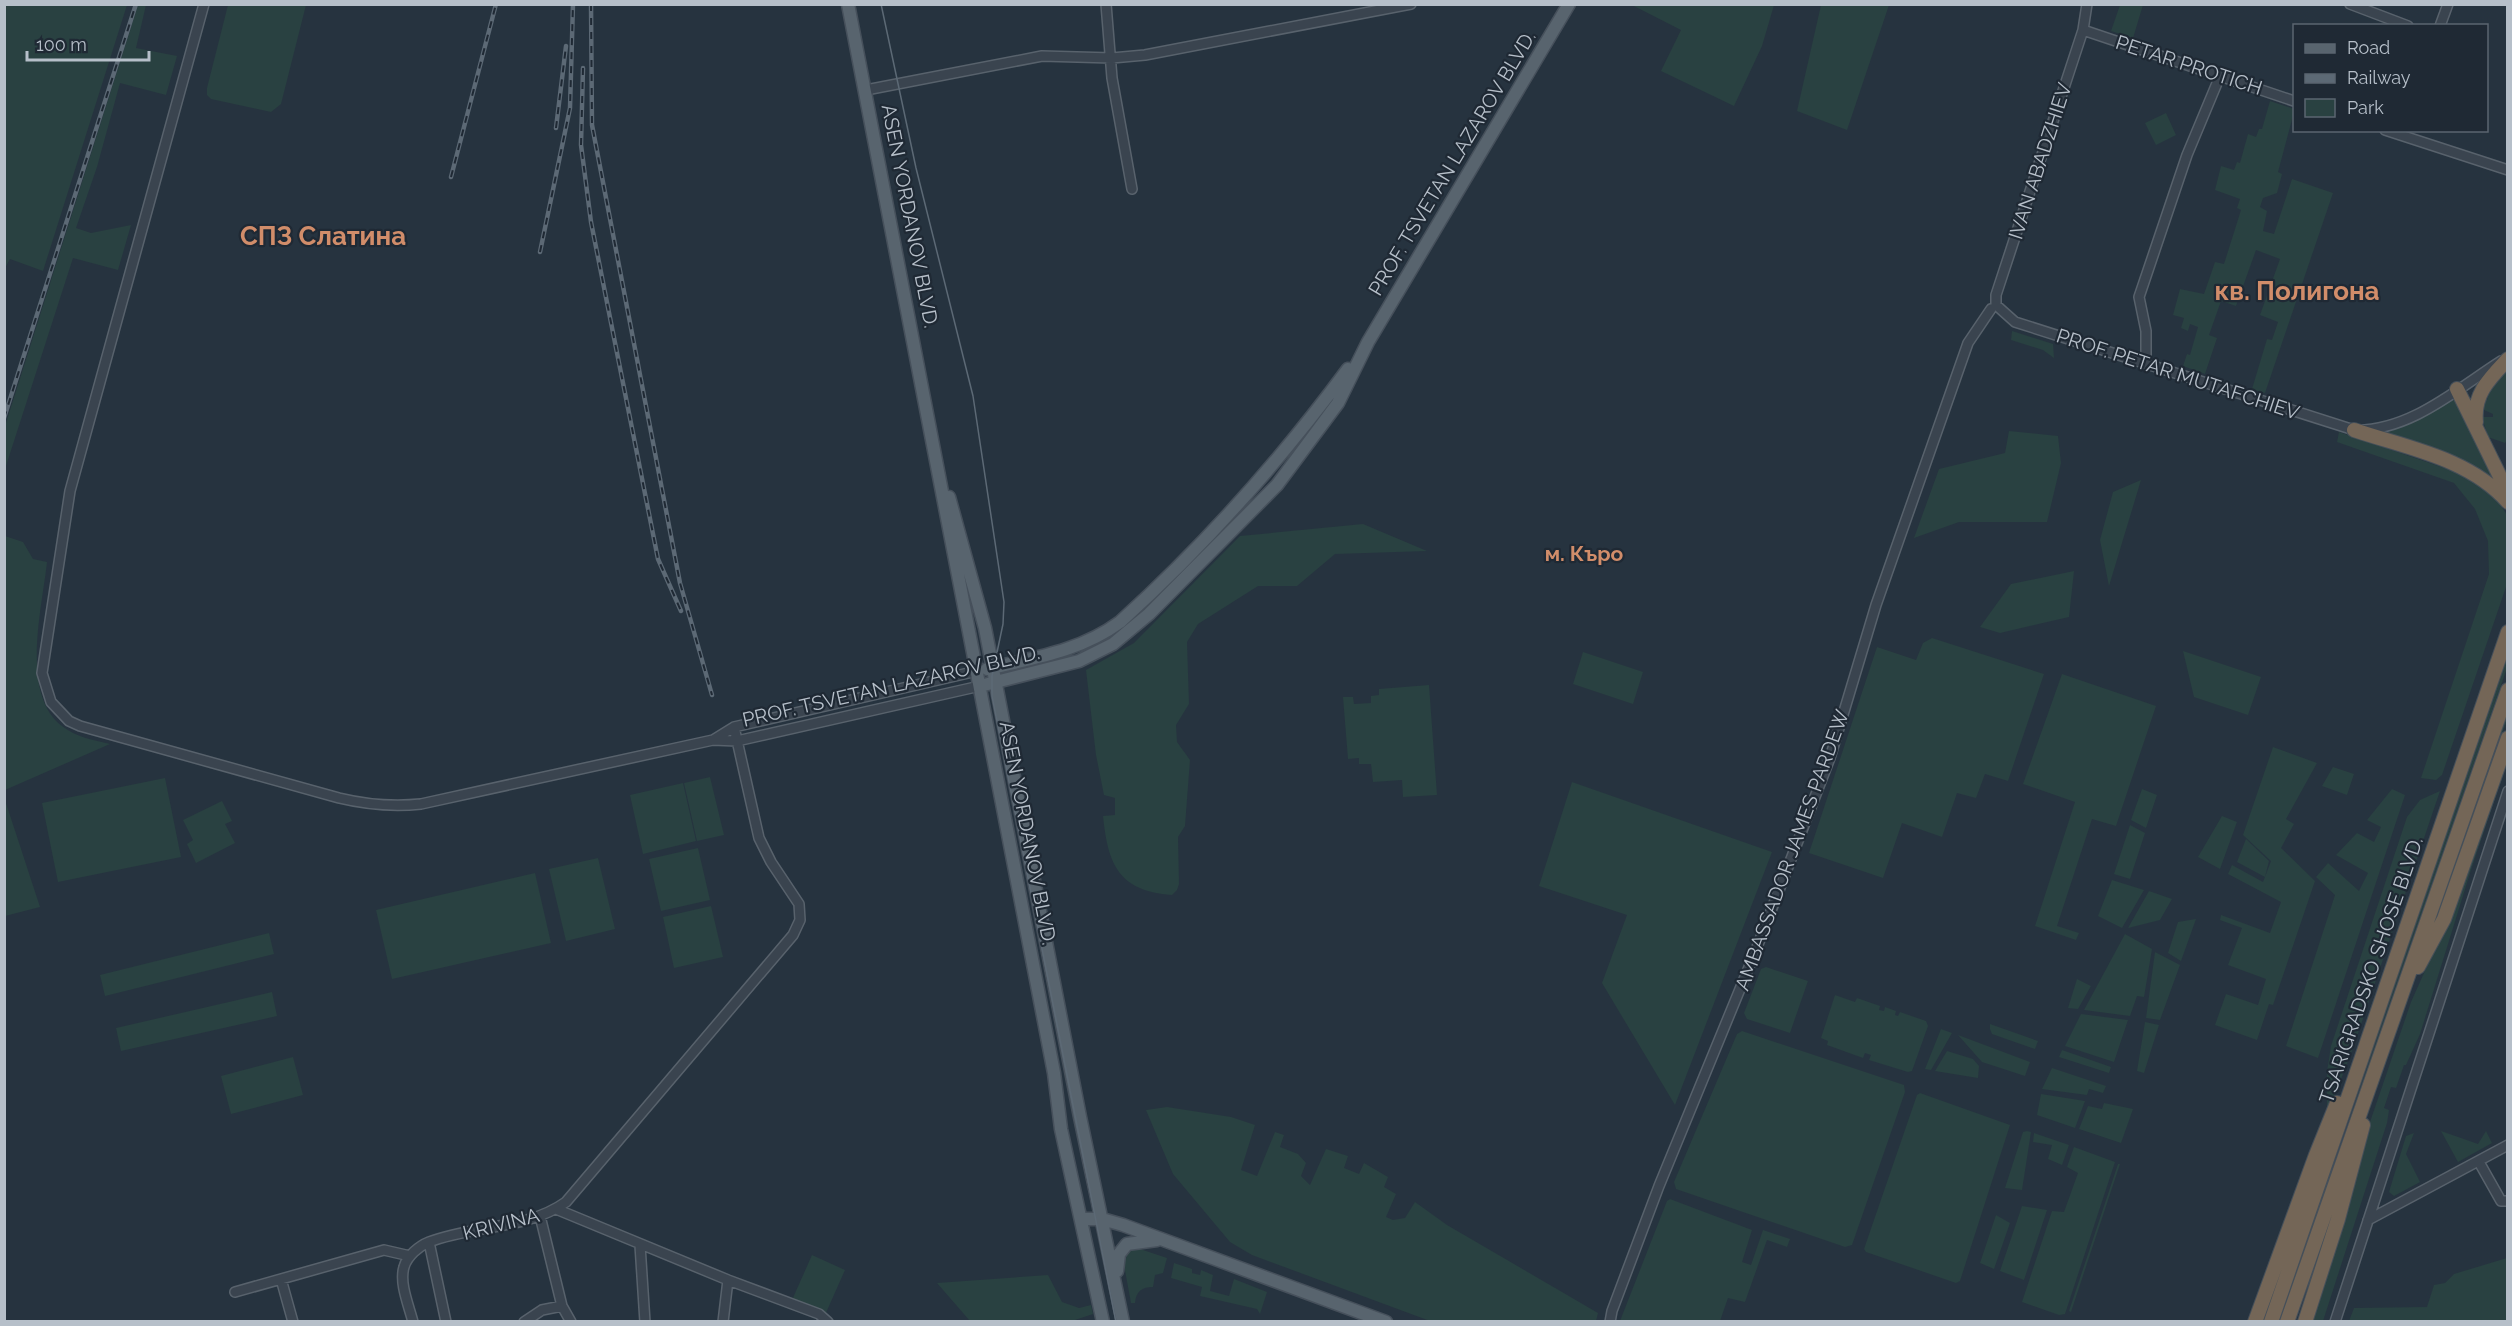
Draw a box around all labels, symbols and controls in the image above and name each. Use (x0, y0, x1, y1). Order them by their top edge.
scale bar (27, 24, 148, 62)
legend (2293, 24, 2488, 132)
street label: PROF. TSVETAN LAZAROV BLVD. (1363, 26, 1541, 300)
street label: PETAR PROTICH (2113, 30, 2265, 100)
text: 100 m (36, 34, 87, 55)
text: Road (2347, 37, 2390, 58)
text: Railway (2347, 67, 2411, 88)
street label: IVAN ABADZHIEV (2003, 79, 2077, 242)
text: Park (2347, 97, 2384, 118)
street label: ASEN YORDANOV BLVD. (877, 102, 943, 330)
district label: СПЗ Слатина (240, 221, 406, 251)
district label: кв. Полигона (2214, 276, 2380, 306)
street label: PROF. PETAR MUTAFCHIEV (2053, 323, 2303, 425)
district label: м. Къро (1545, 541, 1624, 566)
street label: PROF. TSVETAN LAZAROV BLVD. (740, 640, 1042, 732)
street label: AMBASSADOR JAMES PARDEW (1730, 706, 1854, 994)
street label: ASEN YORDANOV BLVD. (995, 719, 1061, 947)
street label: TSARIGRADSKO SHOSE BLVD. (2314, 833, 2428, 1107)
street label: KRIVINA (460, 1203, 542, 1245)

